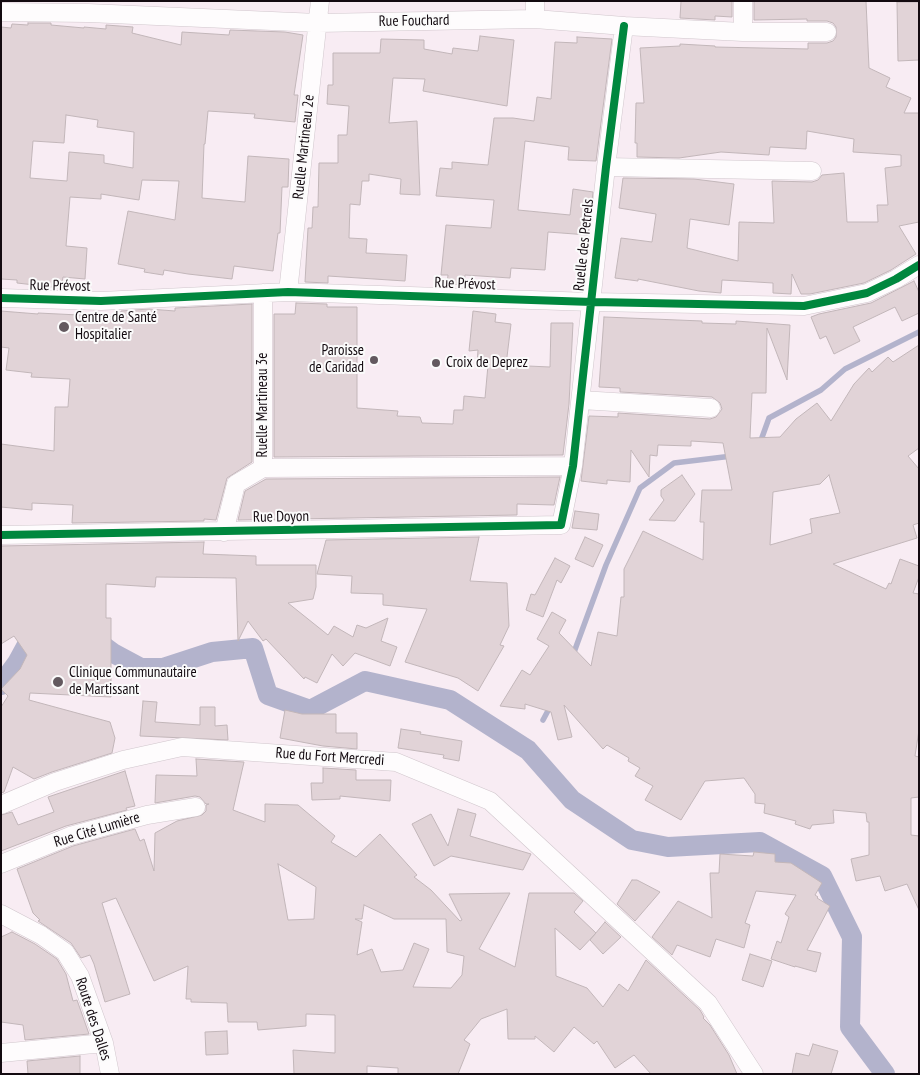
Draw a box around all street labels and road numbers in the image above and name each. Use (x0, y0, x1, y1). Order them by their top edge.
street label: Rue Fouchard (378, 11, 450, 31)
street label: Ruelle Martineau 2e (290, 94, 318, 200)
street label: Ruelle des Petrels (570, 198, 598, 292)
street label: Rue Prévost (434, 274, 496, 294)
street label: Rue Prévost (29, 276, 91, 296)
street label: Ruelle Martineau 3e (254, 352, 272, 458)
street label: Rue Doyon (253, 508, 309, 526)
street label: Rue du Fort Mercredi (275, 744, 385, 770)
street label: Rue Cité Lumière (52, 808, 142, 852)
street label: Route des Dalles (71, 975, 115, 1063)

